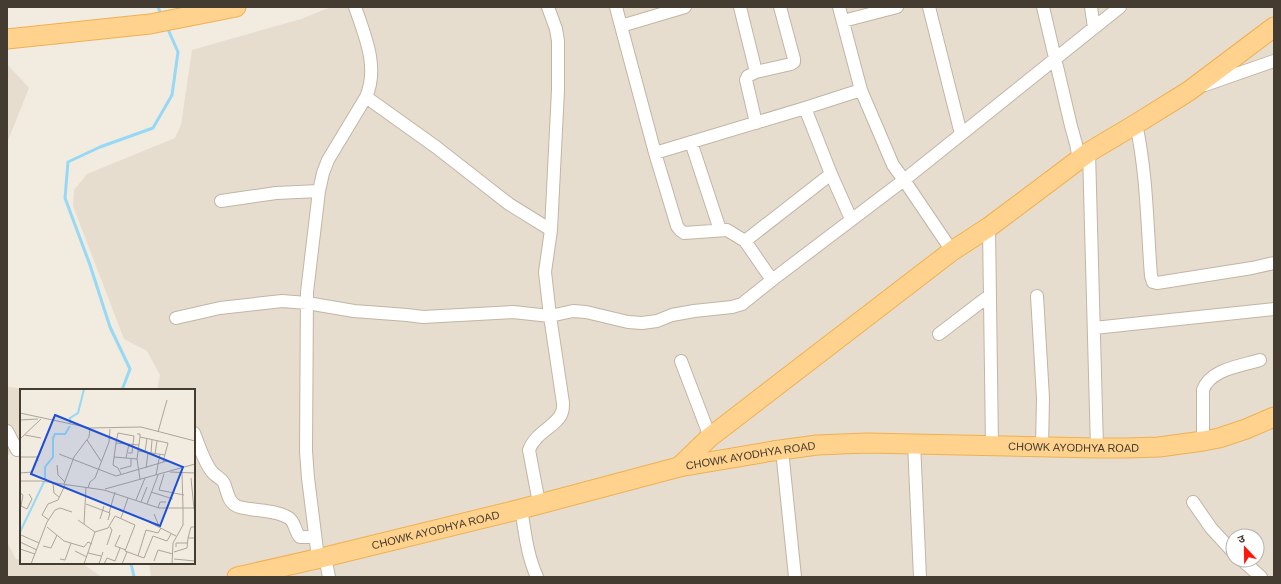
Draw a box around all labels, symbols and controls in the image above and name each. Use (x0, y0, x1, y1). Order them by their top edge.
inset map (20, 389, 195, 564)
street label: CHOWK AYODHYA ROAD (685, 439, 816, 472)
street label: CHOWK AYODHYA ROAD (1008, 440, 1139, 454)
street label: CHOWK AYODHYA ROAD (370, 509, 501, 551)
north arrow (1225, 528, 1265, 568)
text: उ (1236, 532, 1247, 545)

